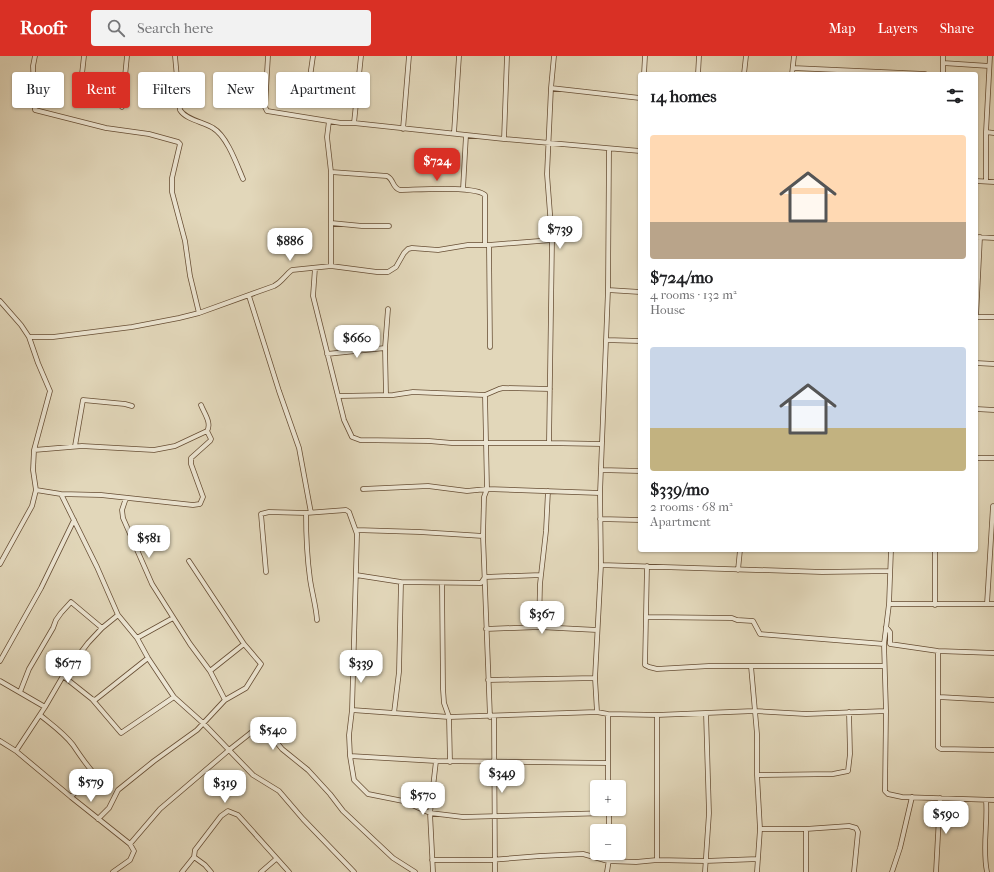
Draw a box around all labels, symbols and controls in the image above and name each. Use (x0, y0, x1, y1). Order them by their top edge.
search box (91, 10, 371, 46)
text: Roofr (20, 17, 67, 39)
icon: search (105, 17, 127, 39)
text: Search here (137, 19, 213, 37)
text: Map (829, 20, 856, 37)
text: Layers (878, 20, 918, 37)
text: Share (940, 20, 974, 37)
chip: Buy (12, 72, 64, 108)
chip: Rent (72, 72, 130, 108)
chip: Filters (138, 72, 205, 108)
chip: New (213, 72, 268, 108)
chip: Apartment (276, 72, 370, 108)
icon: filters (944, 85, 966, 107)
text: 14 homes (650, 86, 717, 106)
pin: $724 (413, 148, 461, 182)
text: $724 (423, 153, 451, 168)
icon: home (772, 161, 844, 233)
pin: $739 (536, 216, 584, 250)
text: $739 (547, 221, 573, 236)
pin: $886 (266, 228, 314, 262)
text: $886 (276, 233, 304, 248)
text: $724/mo (650, 267, 713, 287)
text: 4 rooms · 132 m² (650, 287, 737, 302)
text: House (650, 302, 685, 317)
pin: $660 (333, 325, 381, 359)
text: $660 (343, 330, 371, 345)
icon: home (772, 373, 844, 445)
text: $339/mo (650, 479, 709, 499)
text: 2 rooms · 68 m² (650, 499, 733, 514)
text: Apartment (650, 514, 711, 529)
pin: $581 (125, 525, 173, 559)
text: $581 (137, 530, 161, 545)
pin: $367 (518, 601, 566, 635)
text: $367 (529, 606, 555, 621)
pin: $677 (44, 650, 92, 684)
pin: $339 (337, 650, 385, 684)
text: $677 (55, 655, 81, 670)
text: $339 (349, 655, 373, 670)
pin: $540 (249, 717, 297, 751)
text: $540 (259, 722, 287, 737)
pin: $349 (478, 760, 526, 794)
text: $349 (489, 765, 515, 780)
pin: $579 (67, 769, 115, 803)
pin: $319 (201, 770, 249, 804)
text: $579 (78, 774, 104, 789)
text: $319 (213, 775, 237, 790)
map controls (590, 780, 626, 860)
button: + (590, 780, 626, 816)
pin: $570 (399, 782, 447, 816)
text: $570 (410, 787, 436, 802)
pin: $590 (922, 801, 970, 835)
text: $590 (933, 806, 959, 821)
button: − (590, 824, 626, 860)

